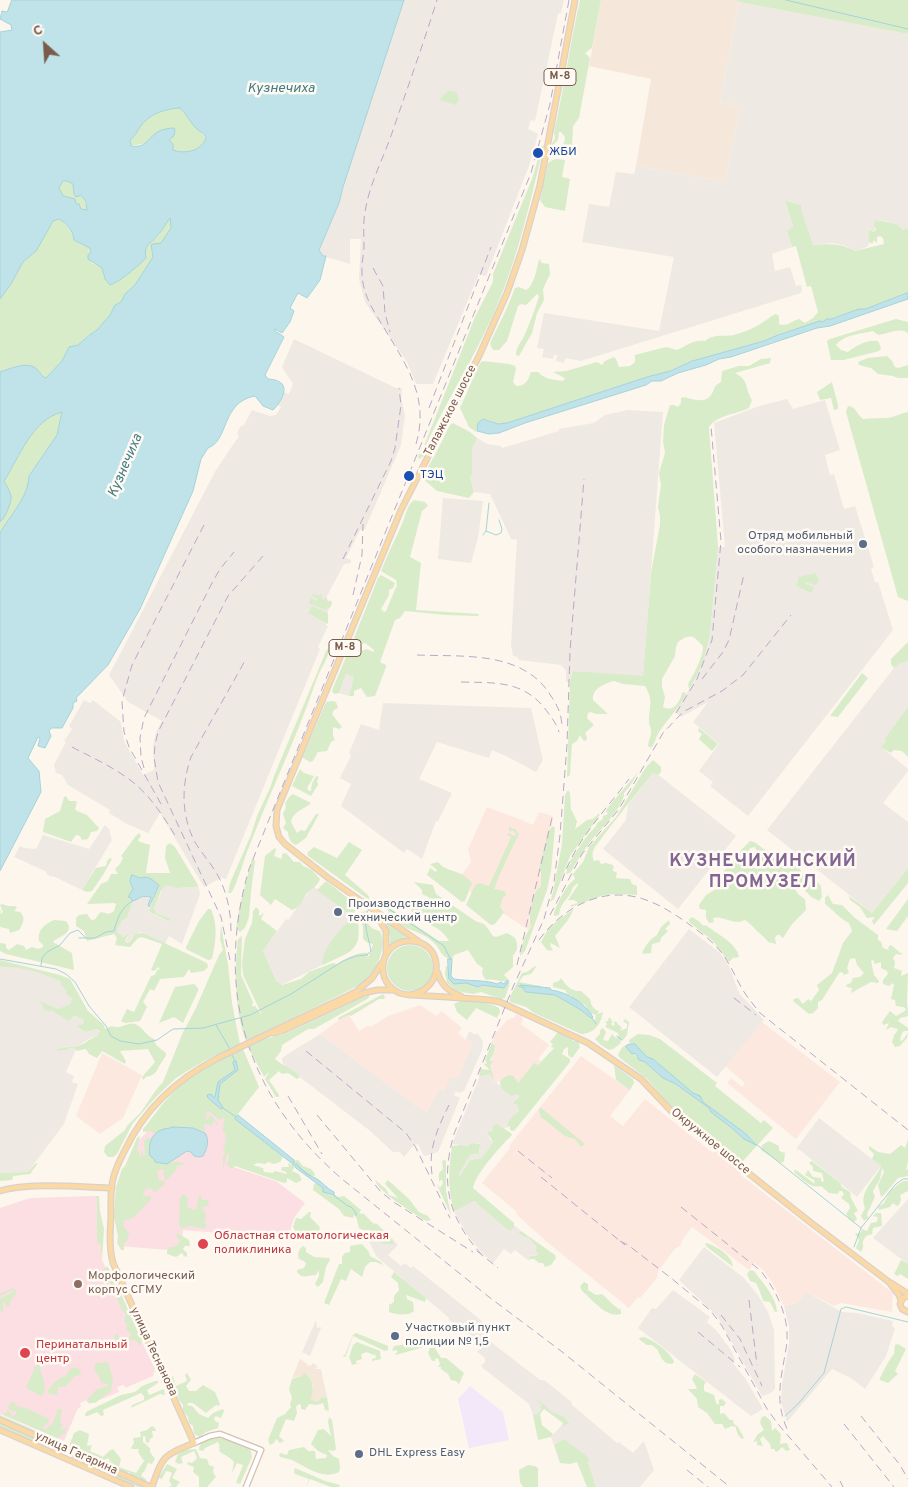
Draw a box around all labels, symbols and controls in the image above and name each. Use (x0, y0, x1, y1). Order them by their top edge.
north arrow (20, 20, 70, 70)
text: С (30, 21, 46, 41)
road number: М-8 (544, 68, 576, 86)
water label: Кузнечиха (247, 81, 315, 97)
marker: ЖБИ (531, 146, 545, 160)
place label: ЖБИ (549, 146, 577, 160)
street label: Талажское шоссе (422, 363, 480, 459)
water label: Кузнечиха (105, 432, 147, 500)
marker: ТЭЦ (402, 469, 416, 483)
place label: ТЭЦ (420, 469, 443, 483)
place label: Отряд мобильный особого назначения (737, 530, 853, 558)
marker: Отряд мобильный особого назначения (857, 538, 869, 550)
road number: М-8 (329, 640, 361, 656)
district label: КУЗНЕЧИХИНСКИЙ ПРОМУЗЕЛ (667, 851, 859, 894)
place label: Производственно технический центр (348, 898, 457, 926)
marker: Производственно технический центр (332, 906, 344, 918)
street label: Окружное шоссе (668, 1106, 752, 1178)
place label: Областная стоматологическая поликлиника (214, 1230, 389, 1258)
marker: Областная стоматологическая поликлиника (196, 1237, 210, 1251)
place label: Морфологический корпус СГМУ (88, 1270, 195, 1298)
marker: Морфологический корпус СГМУ (72, 1278, 84, 1290)
street label: улица Теснанова (126, 1305, 180, 1399)
place label: Участковый пункт полиции № 1,5 (405, 1322, 510, 1350)
marker: Участковый пункт полиции № 1,5 (389, 1330, 401, 1342)
place label: Перинатальный центр (36, 1339, 128, 1367)
marker: Перинатальный центр (18, 1346, 32, 1360)
street label: улица Гагарина (33, 1429, 119, 1479)
place label: DHL Express Easy (369, 1447, 465, 1461)
marker: DHL Express Easy (353, 1448, 365, 1460)

